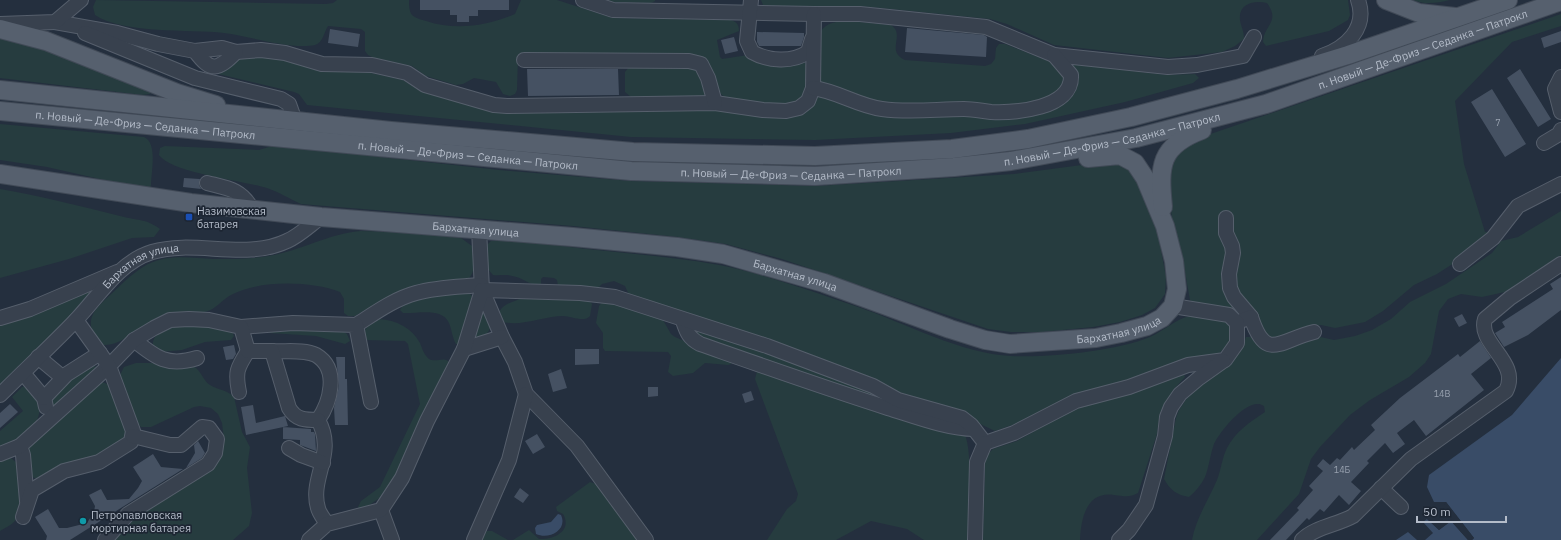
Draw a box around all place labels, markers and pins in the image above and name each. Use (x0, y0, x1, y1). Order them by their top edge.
place label: Назимовская батарея (197, 204, 266, 231)
marker: Назимовская батарея (184, 212, 194, 222)
place label: Петропавловская мортирная батарея (91, 508, 191, 535)
marker: Петропавловская мортирная батарея (78, 516, 88, 526)

